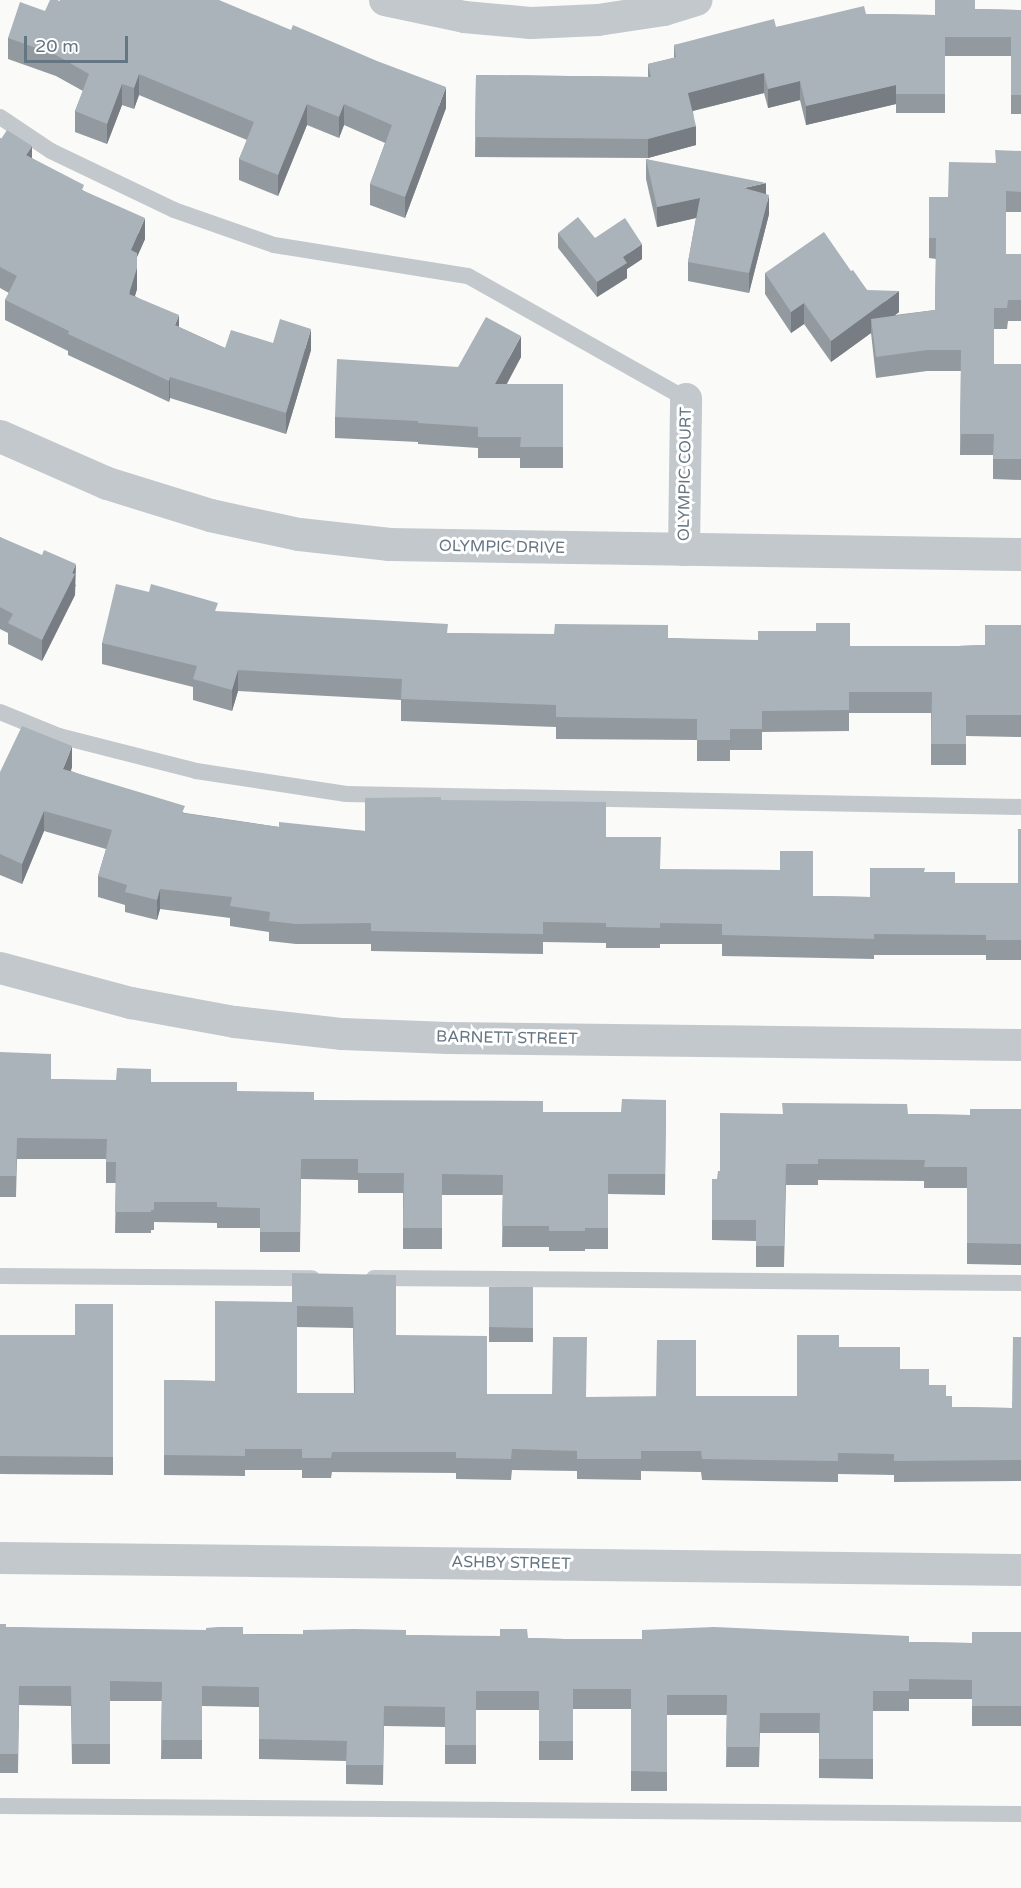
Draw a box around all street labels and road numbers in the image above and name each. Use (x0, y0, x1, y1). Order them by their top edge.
street label: OLYMPIC COURT (674, 407, 696, 541)
street label: OLYMPIC DRIVE (439, 536, 565, 558)
street label: BARNETT STREET (436, 1027, 578, 1049)
street label: ASHBY STREET (451, 1552, 571, 1574)

